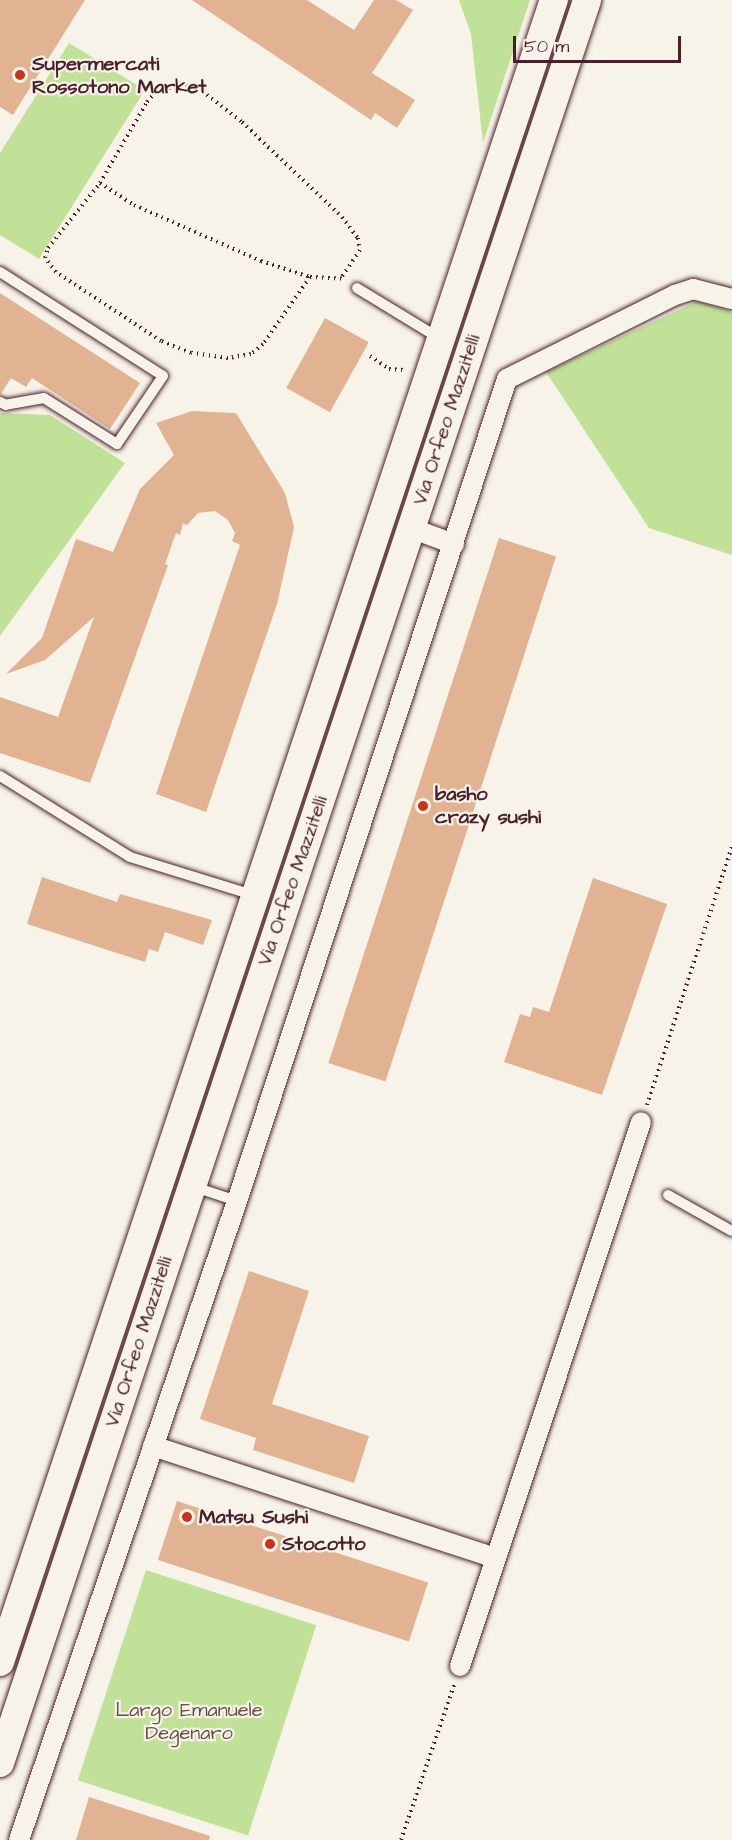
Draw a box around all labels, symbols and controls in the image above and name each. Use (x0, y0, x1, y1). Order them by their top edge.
scale bar (516, 24, 684, 62)
text: 50 m (524, 34, 569, 59)
place label: Supermercati Rossotono Market (32, 52, 206, 99)
marker: Supermercati Rossotono Market (13, 68, 27, 82)
street label: Via Orfeo Mazzitelli (408, 332, 486, 508)
place label: basho crazy sushi (435, 783, 541, 830)
street label: Via Orfeo Mazzitelli (253, 793, 333, 969)
marker: basho crazy sushi (416, 799, 430, 813)
street label: Via Orfeo Mazzitelli (100, 1254, 178, 1430)
place label: Matsu Sushi (199, 1505, 308, 1529)
marker: Matsu Sushi (180, 1510, 194, 1524)
place label: Stocotto (282, 1532, 366, 1556)
marker: Stocotto (263, 1537, 277, 1551)
park label: Largo Emanuele Degenaro (115, 1699, 263, 1746)

